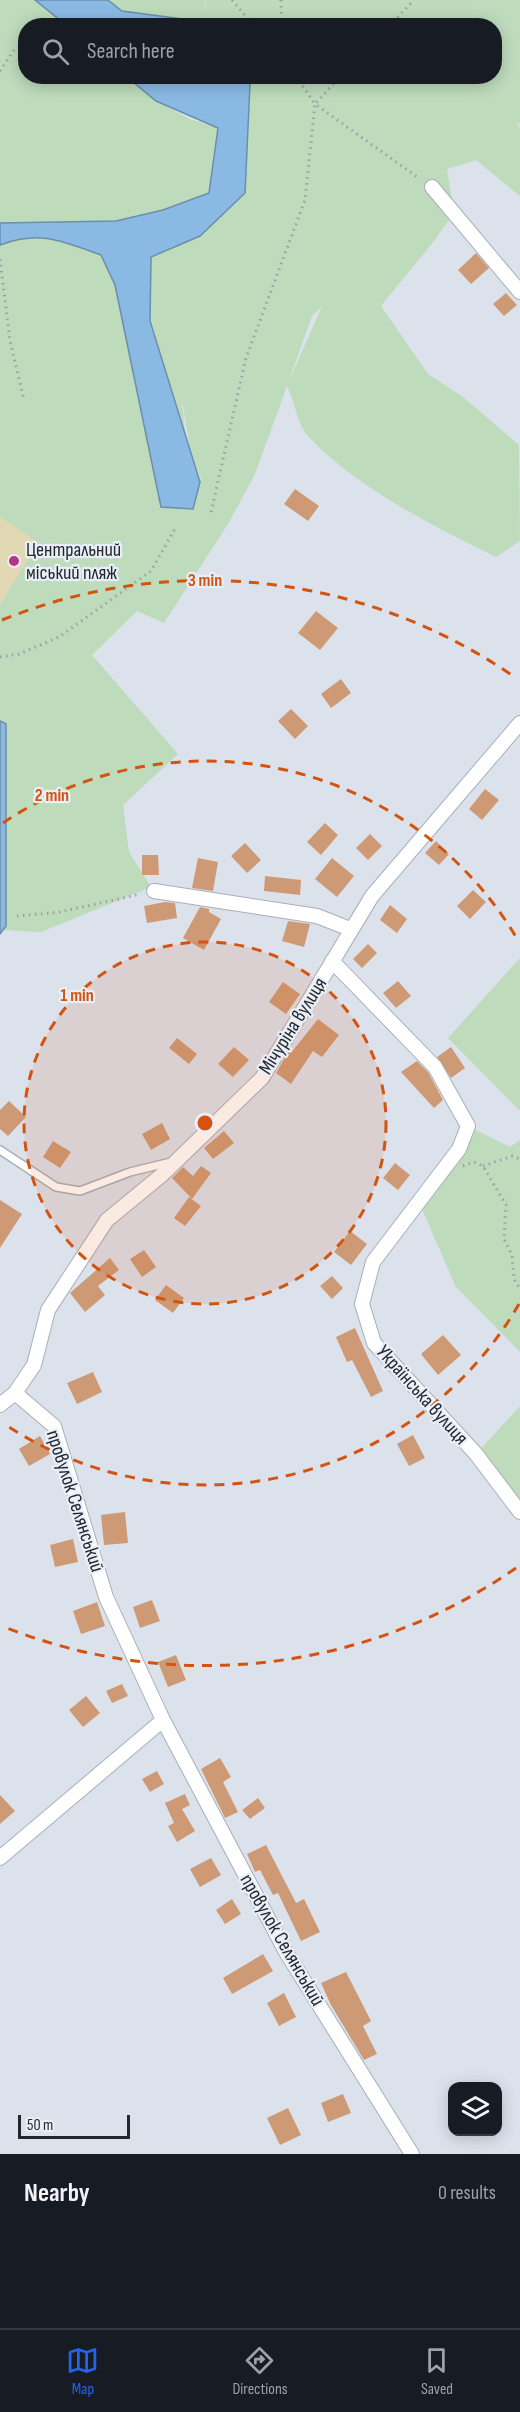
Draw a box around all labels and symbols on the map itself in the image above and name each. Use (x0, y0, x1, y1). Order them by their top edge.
place label: Центральний міський пляж (26, 538, 121, 585)
marker: Центральний міський пляж (7, 554, 21, 568)
text: 3 min (188, 570, 222, 591)
text: 2 min (35, 785, 69, 806)
street label: Мічуріна вулиця (254, 973, 332, 1079)
text: 1 min (60, 985, 94, 1006)
centre of rings (195, 1113, 215, 1133)
street label: Українська вулиця (371, 1340, 473, 1450)
street label: провулок Селянський (41, 1427, 109, 1575)
street label: провулок Селянський (235, 1870, 329, 2010)
scale bar (18, 2112, 130, 2140)

